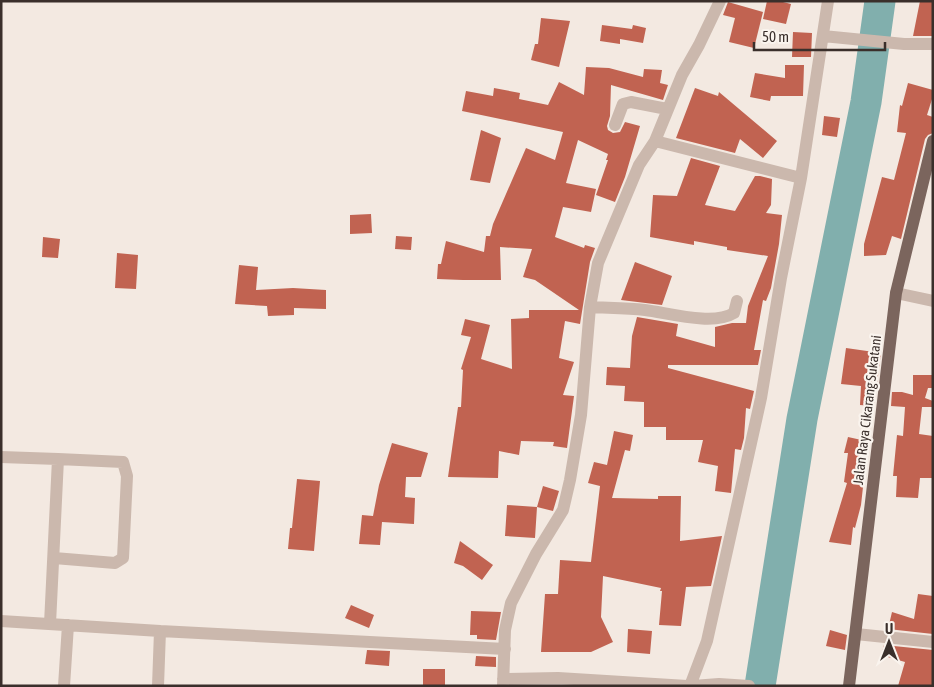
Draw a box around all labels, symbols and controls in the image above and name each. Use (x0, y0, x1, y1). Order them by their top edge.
scale bar (754, 20, 885, 52)
text: 50 m (762, 28, 789, 45)
street label: Jalan Raya Cikarang Sukatani (850, 334, 884, 486)
north arrow (864, 617, 914, 667)
text: U (885, 621, 893, 637)

